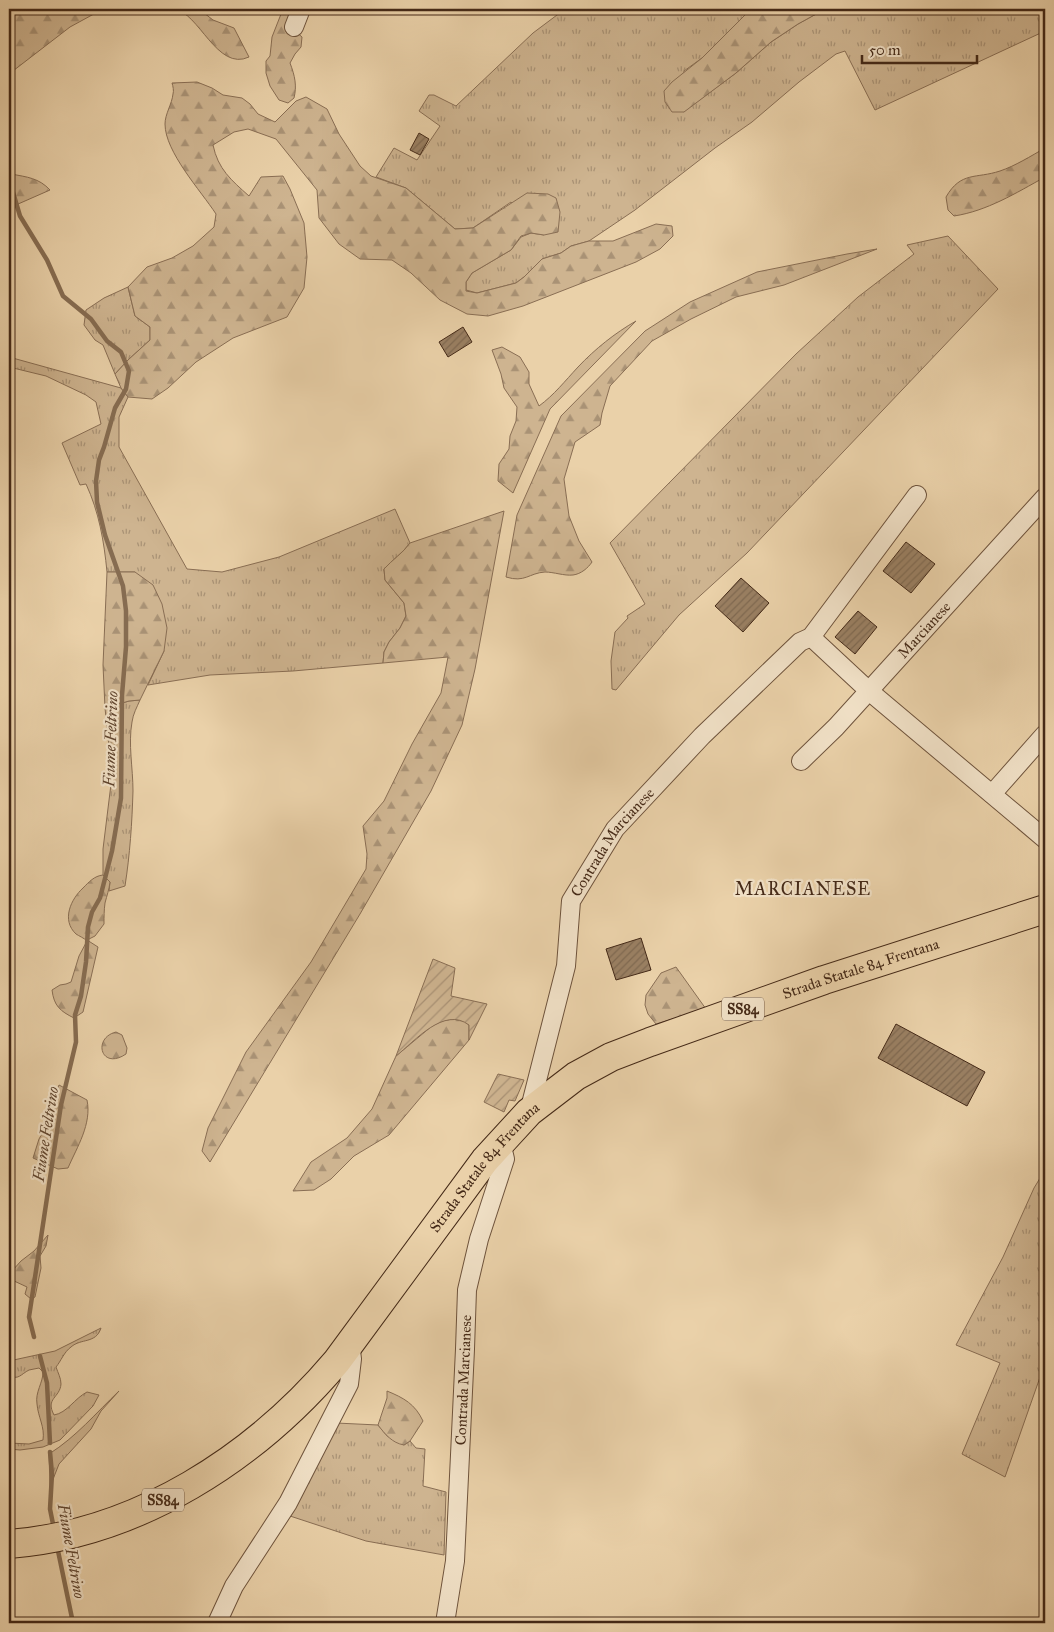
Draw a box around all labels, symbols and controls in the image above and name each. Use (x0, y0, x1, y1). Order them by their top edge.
scale bar (862, 32, 976, 64)
text: 50 m (869, 41, 901, 59)
street label: Marcianese (894, 598, 955, 662)
water label: Fiume Feltrino (99, 691, 122, 788)
street label: Contrada Marcianese (567, 784, 658, 900)
district label: MARCIANESE (735, 878, 871, 900)
street label: Strada Statale 84 Frentana (780, 934, 942, 1003)
road number: SS84 (722, 998, 764, 1021)
water label: Fiume Feltrino (28, 1085, 62, 1184)
street label: Strada Statale 84 Frentana (426, 1098, 543, 1236)
street label: Contrada Marcianese (451, 1314, 475, 1446)
road number: SS84 (142, 1488, 184, 1512)
water label: Fiume Feltrino (54, 1501, 89, 1600)

